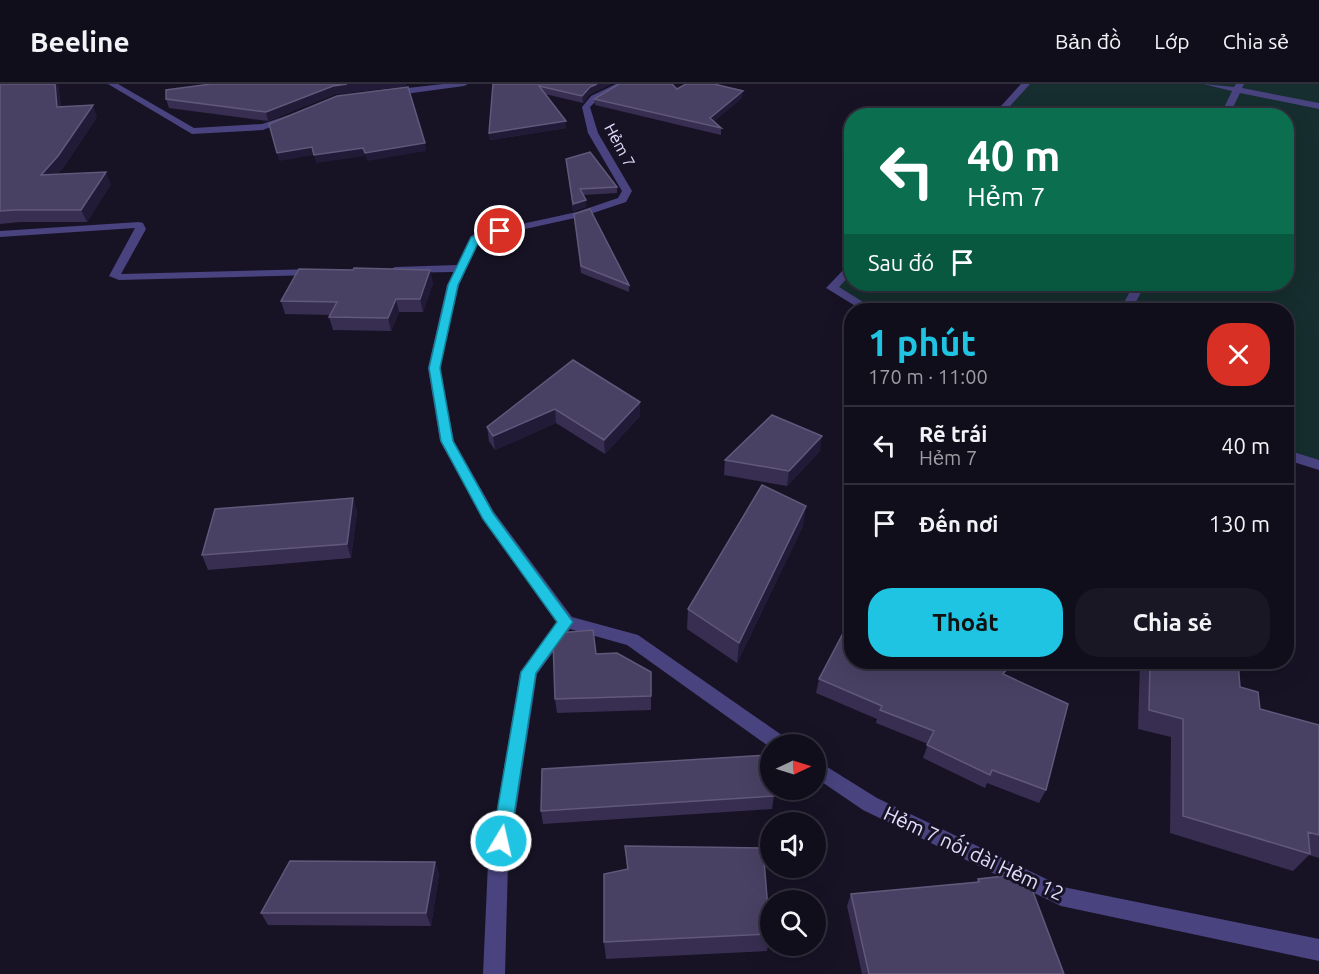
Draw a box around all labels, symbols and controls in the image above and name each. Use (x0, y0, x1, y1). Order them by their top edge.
text: Beeline (30, 26, 130, 57)
text: Bản đồ (1055, 29, 1121, 53)
text: Lớp (1154, 29, 1190, 53)
text: Chia sẻ (1223, 29, 1289, 53)
street label: Hẻm 7 (601, 120, 639, 170)
icon: left (868, 132, 946, 210)
text: 40 m (967, 132, 1061, 179)
text: Hẻm 7 (967, 181, 1046, 211)
pin (474, 205, 525, 256)
icon: arrive (483, 214, 516, 247)
icon: arrive (946, 246, 979, 279)
text: Sau đó (868, 250, 934, 275)
text: 1 phút (868, 322, 976, 363)
button: close (1207, 323, 1270, 386)
text: 170 m · 11:00 (868, 365, 988, 388)
text: Rẽ trái (919, 421, 987, 446)
icon: left (868, 429, 901, 462)
text: 40 m (1221, 433, 1270, 458)
text: Hẻm 7 (919, 446, 977, 469)
icon: arrive (868, 507, 901, 540)
text: Đến nơi (919, 511, 998, 536)
text: 130 m (1209, 511, 1270, 536)
button: Thoát (868, 588, 1063, 657)
button: Chia sẻ (1075, 588, 1270, 657)
north arrow (760, 734, 826, 800)
map controls (760, 734, 826, 956)
street label: Hẻm 7 nối dài Hẻm 12 (880, 798, 1069, 905)
position arrow (469, 809, 533, 873)
button: sound (760, 812, 826, 878)
button: search (760, 890, 826, 956)

